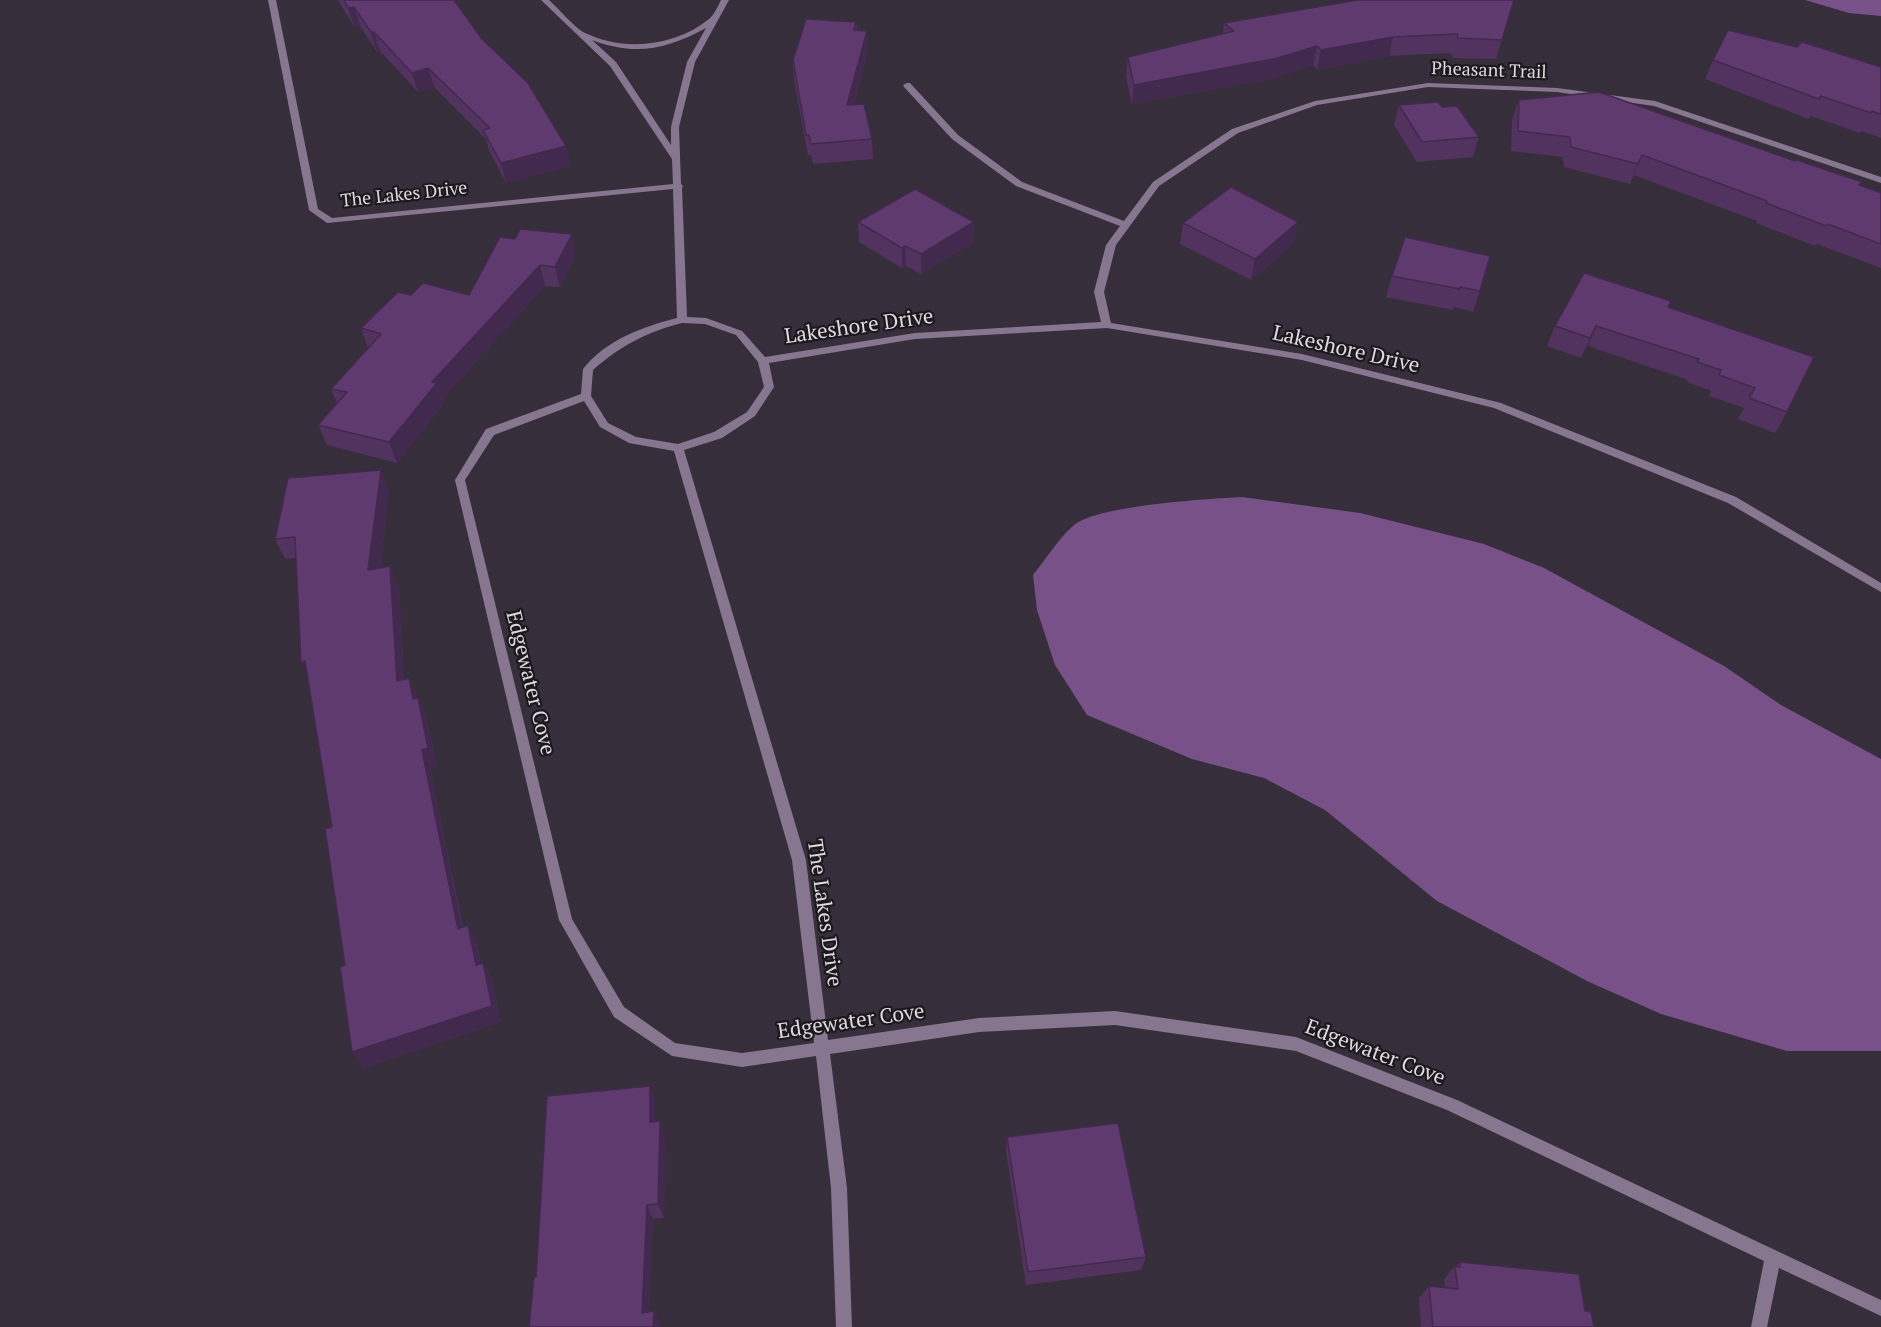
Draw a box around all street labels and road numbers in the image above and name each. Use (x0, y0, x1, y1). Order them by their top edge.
street label: Pheasant Trail (1431, 58, 1547, 84)
street label: The Lakes Drive (340, 178, 468, 212)
street label: Lakeshore Drive (783, 304, 935, 350)
street label: Lakeshore Drive (1270, 321, 1422, 379)
street label: Edgewater Cove (500, 608, 560, 758)
street label: The Lakes Drive (801, 838, 847, 988)
street label: Edgewater Cove (776, 999, 926, 1045)
street label: Edgewater Cove (1301, 1015, 1449, 1091)

